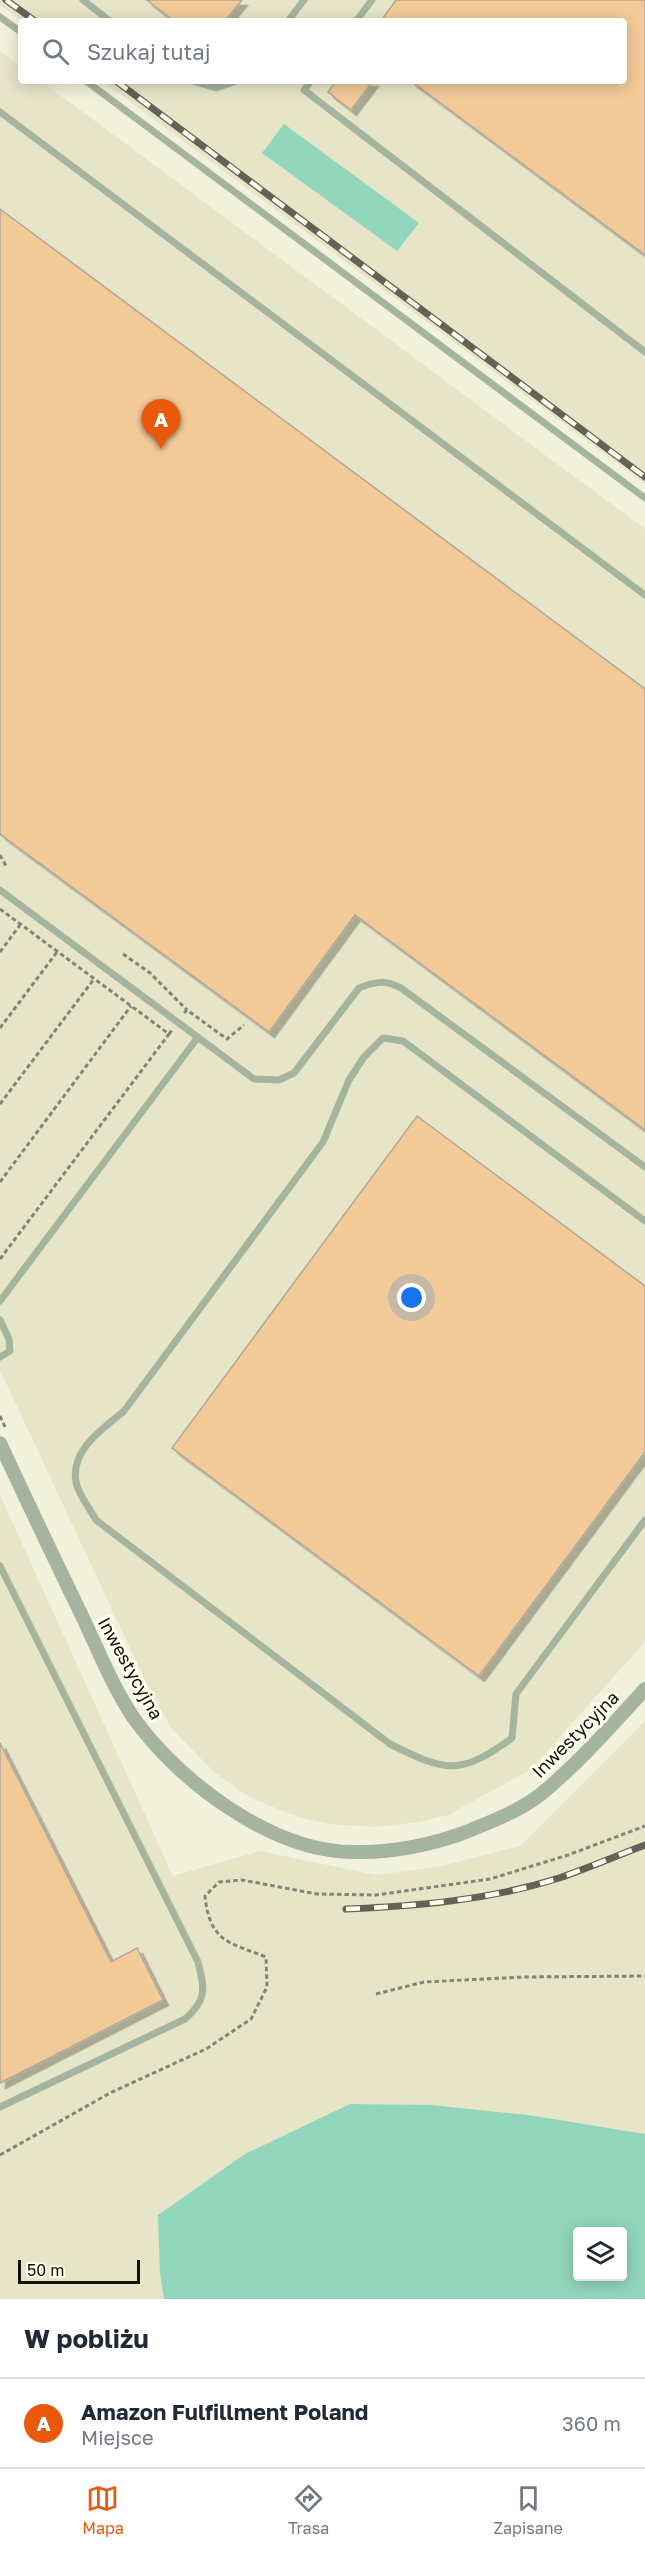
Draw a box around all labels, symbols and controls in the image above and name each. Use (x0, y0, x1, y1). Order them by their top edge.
search box (18, 18, 627, 84)
icon: search (39, 35, 72, 68)
text: Szukaj tutaj (87, 38, 211, 65)
pin: A (142, 400, 180, 449)
your location (397, 1283, 426, 1312)
street label: Inwestycyjna (94, 1613, 168, 1723)
street label: Inwestycyjna (527, 1686, 623, 1782)
map controls (573, 2227, 627, 2281)
button: layers (573, 2227, 627, 2281)
scale bar (18, 2257, 140, 2284)
text: 50 m (27, 2260, 64, 2280)
text: W pobliżu (24, 2323, 149, 2354)
text: Amazon Fulfillment Poland (81, 2398, 368, 2425)
text: A (36, 2411, 51, 2435)
text: 360 m (562, 2411, 621, 2435)
text: Miejsce (81, 2425, 154, 2449)
tab: Mapa (82, 2482, 124, 2538)
tab: Trasa (288, 2482, 329, 2538)
tab: Zapisane (493, 2482, 563, 2538)

